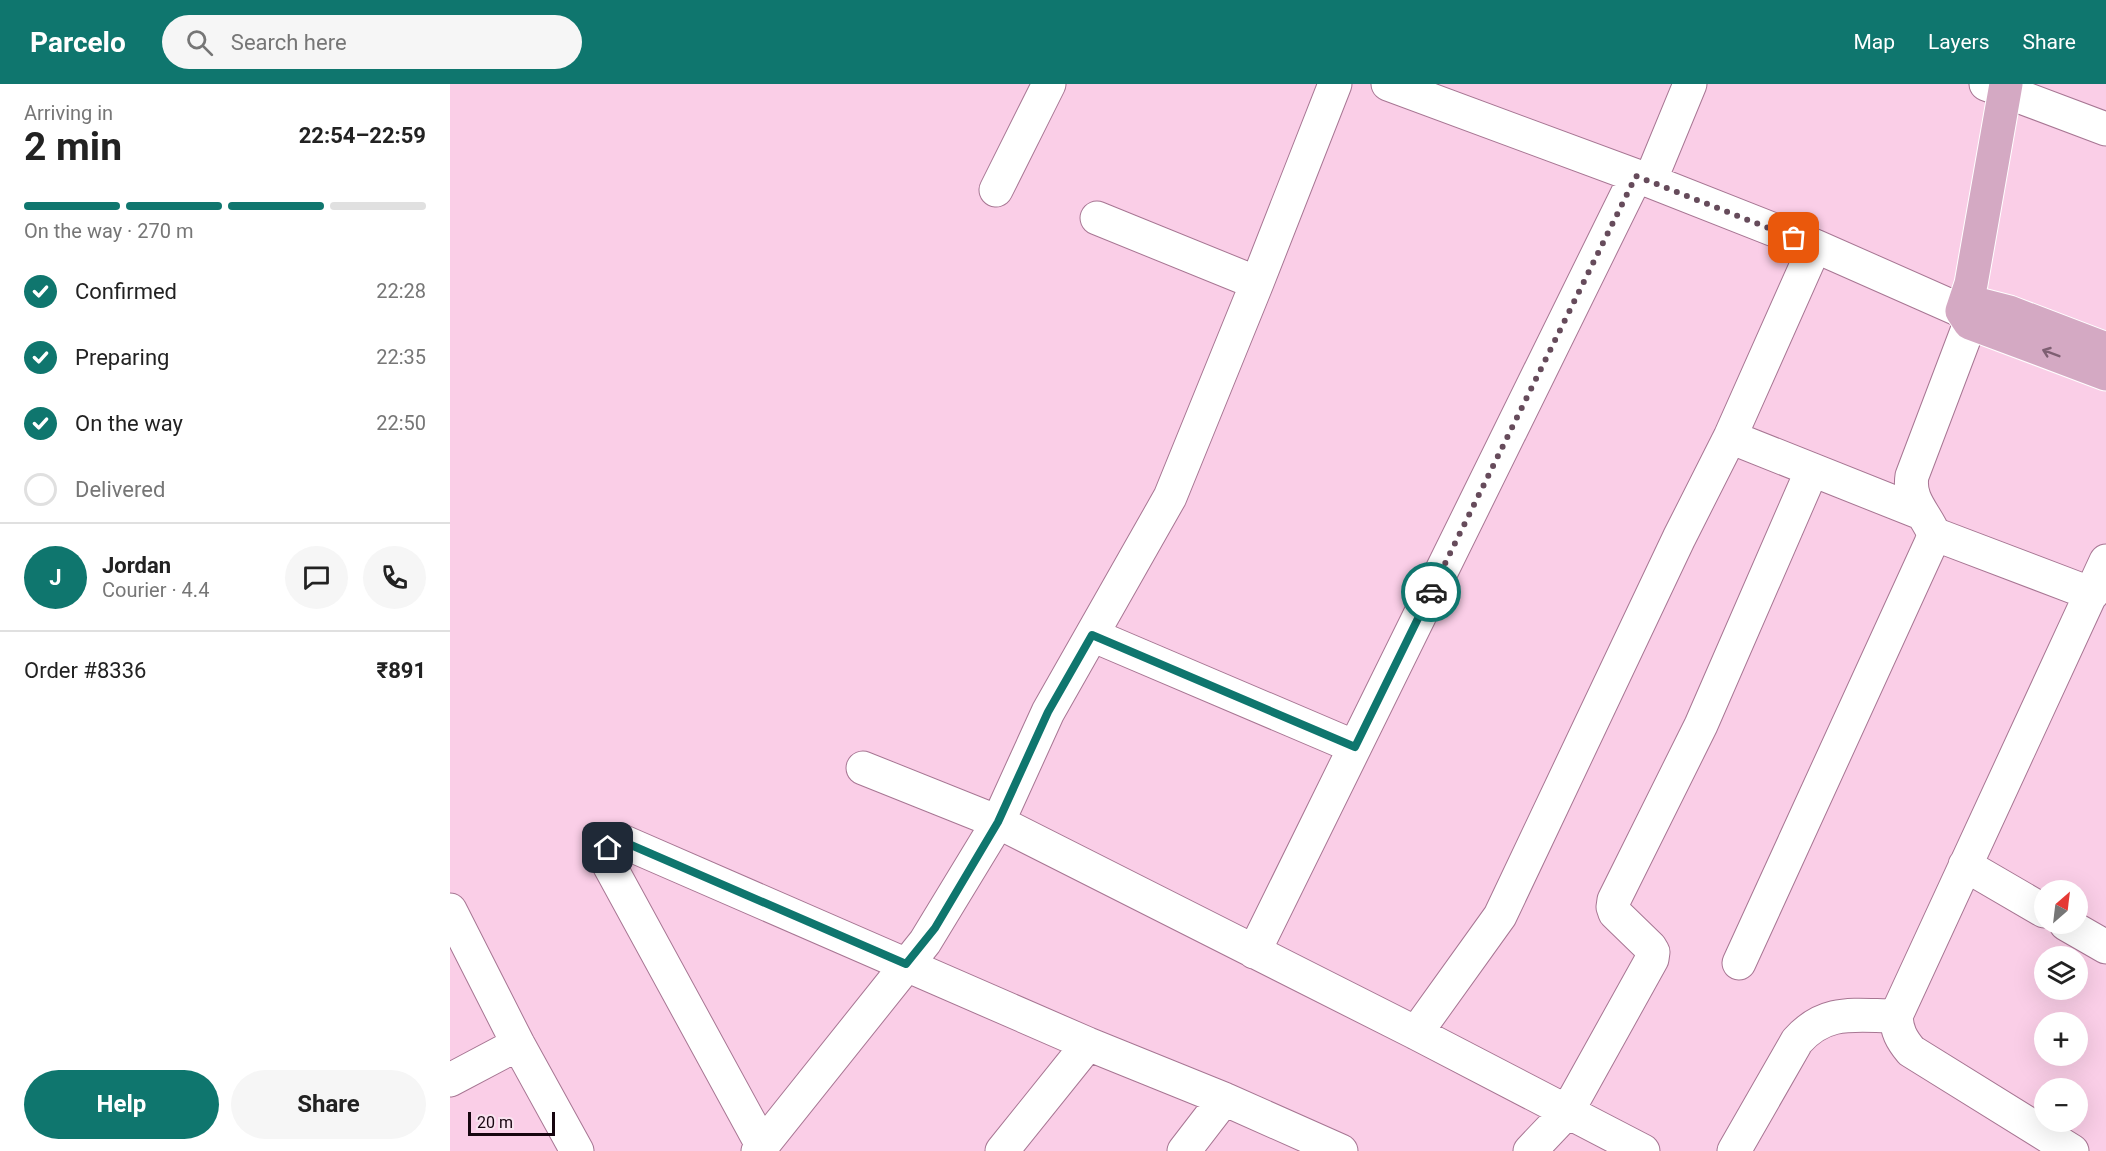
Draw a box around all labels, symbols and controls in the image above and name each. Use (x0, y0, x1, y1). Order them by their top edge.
search box (162, 15, 582, 69)
text: Parcelo (30, 26, 126, 59)
icon: search (183, 26, 216, 59)
text: Search here (231, 30, 347, 55)
text: Map (1853, 30, 1895, 54)
text: Layers (1928, 30, 1989, 54)
text: Share (2022, 30, 2076, 54)
text: Arriving in (24, 101, 113, 125)
text: 22:54–22:59 (299, 123, 426, 148)
text: 2 min (24, 124, 122, 170)
pin (1768, 212, 1819, 263)
text: On the way · 270 m (24, 219, 193, 243)
icon: bag (1777, 221, 1810, 254)
icon: check (24, 275, 57, 308)
text: Confirmed (75, 279, 177, 304)
text: 22:28 (376, 279, 426, 303)
icon: check (24, 341, 57, 374)
text: Preparing (75, 345, 169, 370)
text: 22:35 (376, 345, 426, 369)
one-way arrow (2043, 347, 2061, 358)
icon: check (24, 407, 57, 440)
text: On the way (75, 411, 183, 436)
text: 22:50 (376, 411, 426, 435)
text: Delivered (75, 477, 165, 502)
button: chat (285, 546, 348, 609)
button: phone (363, 546, 426, 609)
text: Jordan (102, 553, 171, 578)
courier (1401, 562, 1461, 622)
text: J (49, 565, 62, 590)
icon: car (1415, 576, 1448, 609)
text: Courier · 4.4 (102, 578, 209, 602)
text: Order #8336 (24, 658, 146, 683)
text: ₹891 (377, 658, 426, 683)
pin (582, 822, 633, 873)
icon: home (591, 831, 624, 864)
north arrow (2034, 880, 2088, 934)
map controls (2034, 880, 2088, 1132)
button: layers (2034, 946, 2088, 1000)
button: + (2034, 1012, 2088, 1066)
button: Help (24, 1070, 219, 1139)
button: Share (231, 1070, 426, 1139)
button: − (2034, 1078, 2088, 1132)
scale bar (468, 1109, 555, 1136)
text: 20 m (477, 1113, 513, 1132)

